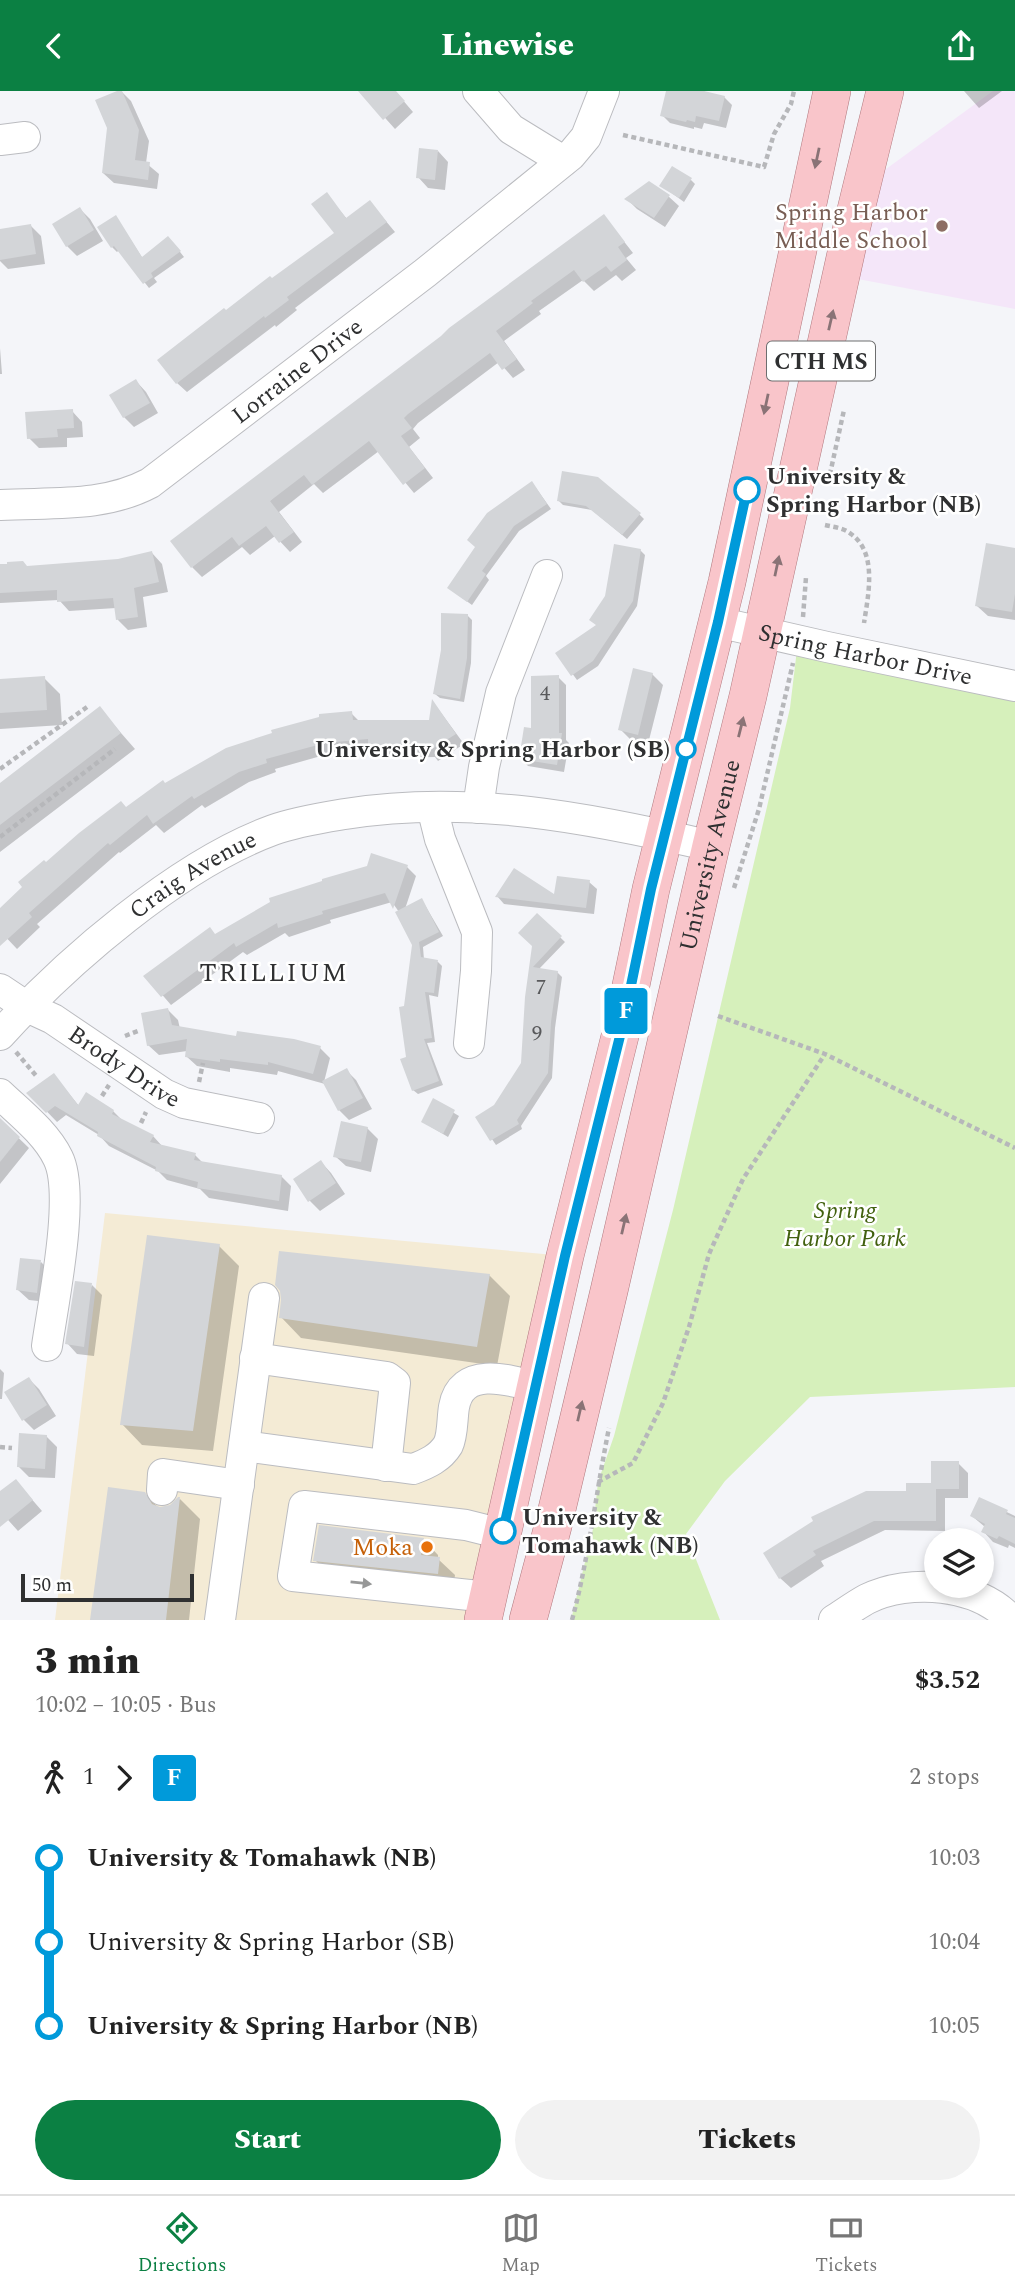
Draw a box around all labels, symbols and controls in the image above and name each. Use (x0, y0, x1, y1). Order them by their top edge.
text: Linewise (441, 21, 574, 70)
icon: back (35, 27, 73, 65)
icon: share (942, 27, 980, 65)
one-way arrow (812, 147, 823, 169)
place label: Spring Harbor Middle School (774, 195, 928, 259)
marker: Spring Harbor Middle School (934, 218, 950, 234)
one-way arrow (826, 309, 837, 331)
street label: Lorraine Drive (224, 310, 371, 434)
road number: CTH MS (767, 341, 875, 381)
one-way arrow (760, 393, 771, 415)
place label: University & Spring Harbor (NB) (766, 459, 981, 523)
marker: University & Spring Harbor (NB) (734, 477, 760, 503)
one-way arrow (771, 555, 782, 577)
street label: Spring Harbor Drive (755, 615, 976, 696)
house number: 4 (540, 678, 551, 710)
one-way arrow (735, 716, 746, 738)
place label: University & Spring Harbor (SB) (315, 732, 670, 768)
marker: University & Spring Harbor (SB) (676, 739, 696, 759)
street label: University Avenue (670, 756, 751, 955)
street label: Craig Avenue (122, 822, 263, 928)
district label: TRILLIUM (199, 953, 349, 993)
house number: 7 (536, 972, 546, 1004)
line badge: F (603, 988, 649, 1034)
text: F (618, 993, 634, 1029)
street label: Brody Drive (60, 1017, 186, 1118)
house number: 9 (532, 1018, 542, 1050)
park label: Spring Harbor Park (784, 1193, 906, 1257)
one-way arrow (619, 1213, 630, 1235)
one-way arrow (575, 1400, 586, 1422)
place label: University & Tomahawk (NB) (522, 1500, 699, 1564)
marker: University & Tomahawk (NB) (490, 1518, 516, 1544)
map controls (924, 1528, 994, 1598)
button: layers (924, 1528, 994, 1598)
place label: Moka (352, 1530, 413, 1566)
marker: Moka (419, 1539, 435, 1555)
scale bar (21, 1571, 194, 1603)
text: 50 m (32, 1571, 72, 1600)
one-way arrow (350, 1578, 372, 1589)
text: 3 min (35, 1633, 140, 1691)
text: $3.52 (915, 1660, 980, 1700)
text: 10:02 – 10:05 · Bus (35, 1688, 217, 1723)
icon: walk (35, 1759, 73, 1797)
icon: forward (105, 1759, 143, 1797)
text: 1 (83, 1760, 95, 1795)
text: F (167, 1760, 182, 1796)
text: 2 stops (910, 1760, 980, 1795)
text: University & Tomahawk (NB) (87, 1838, 436, 1878)
text: 10:03 (928, 1841, 980, 1876)
text: University & Spring Harbor (SB) (87, 1922, 454, 1962)
text: 10:04 (928, 1925, 980, 1960)
text: University & Spring Harbor (NB) (87, 2006, 478, 2046)
text: 10:05 (928, 2009, 980, 2044)
button: Start (35, 2100, 501, 2180)
button: Tickets (515, 2100, 980, 2180)
tab: Directions (138, 2209, 226, 2280)
tab: Map (502, 2209, 540, 2280)
tab: Tickets (815, 2209, 877, 2280)

